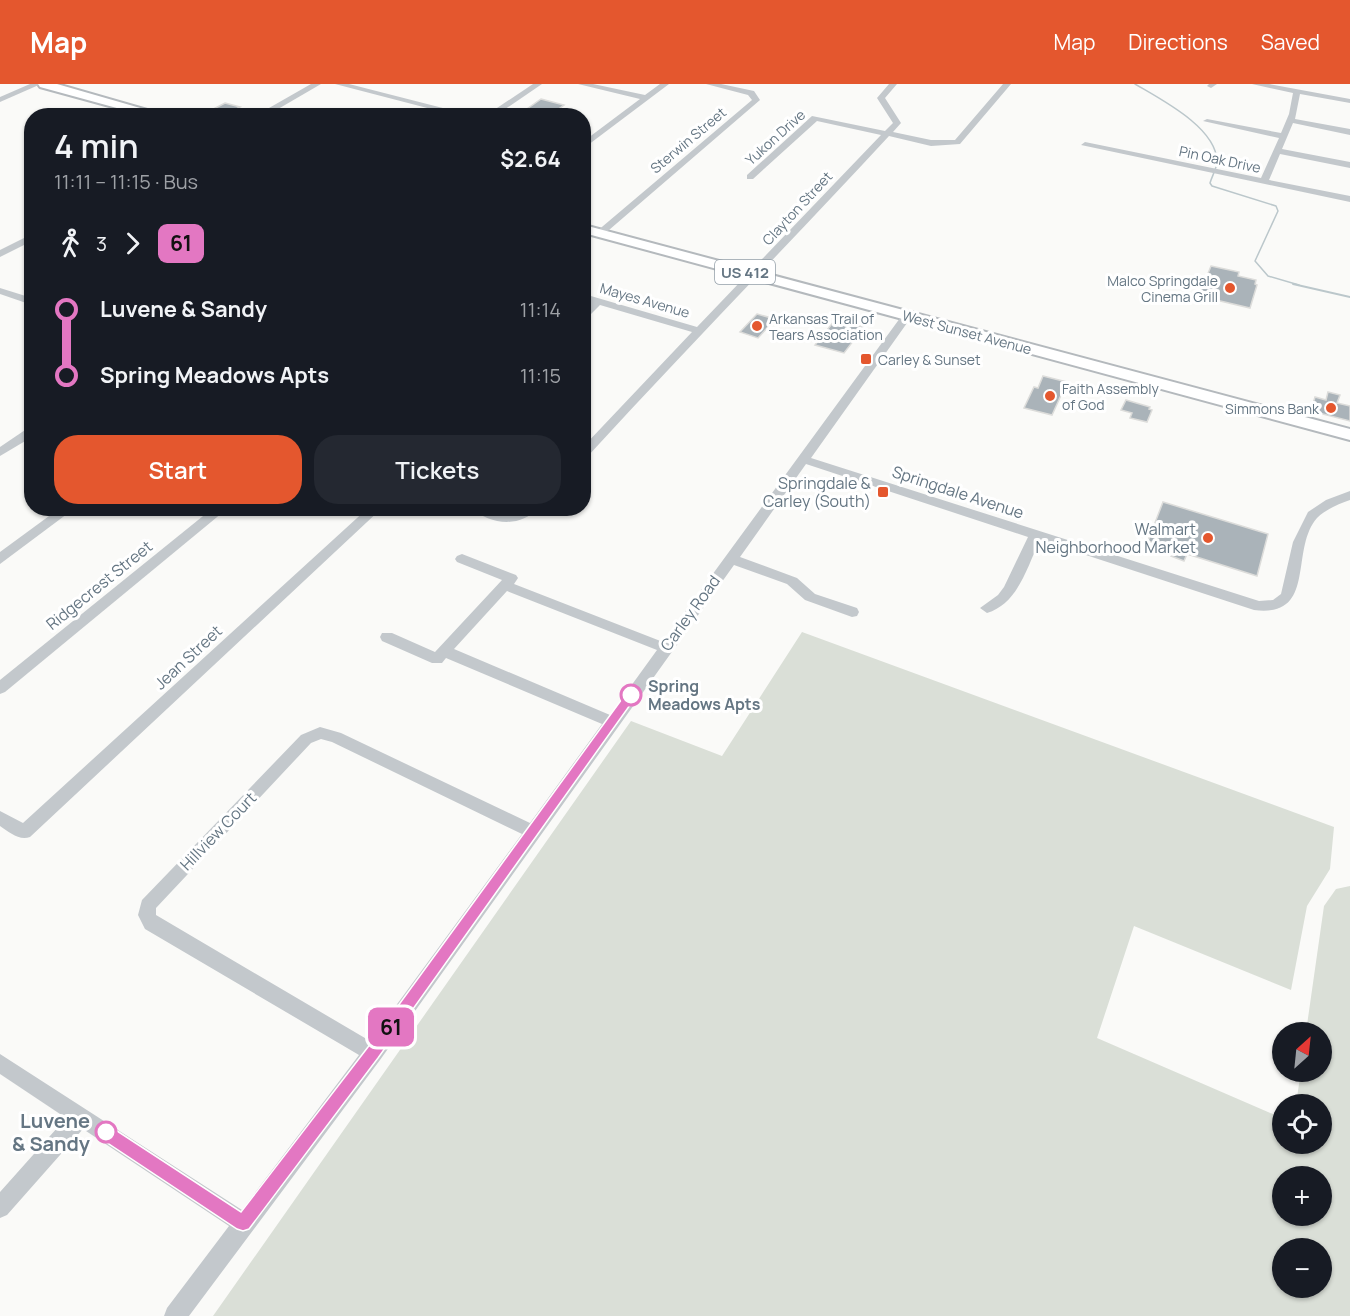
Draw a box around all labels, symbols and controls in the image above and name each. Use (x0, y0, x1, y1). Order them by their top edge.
text: Map (30, 23, 87, 61)
text: Map (1054, 28, 1095, 56)
text: Directions (1128, 28, 1228, 56)
text: Saved (1261, 28, 1320, 56)
street label: Sterwin Street (646, 102, 730, 177)
street label: Yukon Drive (741, 105, 809, 169)
text: 4 min (54, 123, 139, 168)
street label: Pin Oak Drive (1177, 141, 1263, 177)
text: $2.64 (500, 144, 561, 174)
street label: Clayton Street (758, 167, 836, 249)
text: 11:11 – 11:15 · Bus (54, 168, 198, 195)
icon: walk (54, 227, 87, 260)
icon: forward (116, 227, 149, 260)
text: 61 (170, 229, 192, 257)
text: 3 (96, 230, 107, 257)
road number: US 412 (715, 260, 775, 284)
place label: Malco Springdale Cinema Grill (1107, 271, 1218, 306)
street label: Mayes Avenue (598, 278, 692, 322)
marker: Malco Springdale Cinema Grill (1223, 281, 1237, 295)
text: Luvene & Sandy (100, 294, 267, 324)
text: 11:14 (520, 296, 561, 323)
street label: West Sunset Avenue (900, 306, 1034, 358)
place label: Arkansas Trail of Tears Association (769, 309, 883, 344)
marker: Arkansas Trail of Tears Association (750, 319, 764, 333)
place label: Carley & Sunset (878, 350, 981, 369)
marker: Carley & Sunset (859, 352, 873, 366)
text: Spring Meadows Apts (100, 360, 329, 390)
text: 11:15 (520, 362, 561, 389)
place label: Faith Assembly of God (1062, 379, 1160, 414)
marker: Faith Assembly of God (1043, 389, 1057, 403)
place label: Simmons Bank (1225, 399, 1320, 418)
marker: Simmons Bank (1324, 401, 1338, 415)
button: Start (54, 435, 302, 504)
button: Tickets (314, 435, 561, 504)
street label: Springdale Avenue (889, 460, 1027, 524)
place label: Springdale & Carley (South) (763, 472, 872, 512)
marker: Springdale & Carley (South) (876, 485, 890, 499)
place label: Walmart Neighborhood Market (1036, 518, 1196, 558)
marker: Walmart Neighborhood Market (1201, 531, 1215, 545)
street label: Ridgecrest Street (41, 535, 157, 635)
street label: Carley Road (655, 571, 725, 655)
street label: Jean Street (149, 620, 227, 694)
place label: Spring Meadows Apts (648, 675, 761, 715)
marker: Spring Meadows Apts (620, 684, 642, 706)
street label: Hillview Court (175, 787, 261, 875)
line badge: 61 (364, 1008, 418, 1046)
text: 61 (380, 1013, 402, 1041)
north arrow (1272, 1022, 1332, 1082)
map controls (1272, 1022, 1332, 1298)
button: locate (1272, 1094, 1332, 1154)
place label: Luvene & Sandy (12, 1107, 91, 1157)
marker: Luvene & Sandy (95, 1121, 117, 1143)
button: + (1272, 1166, 1332, 1226)
button: − (1272, 1238, 1332, 1298)

